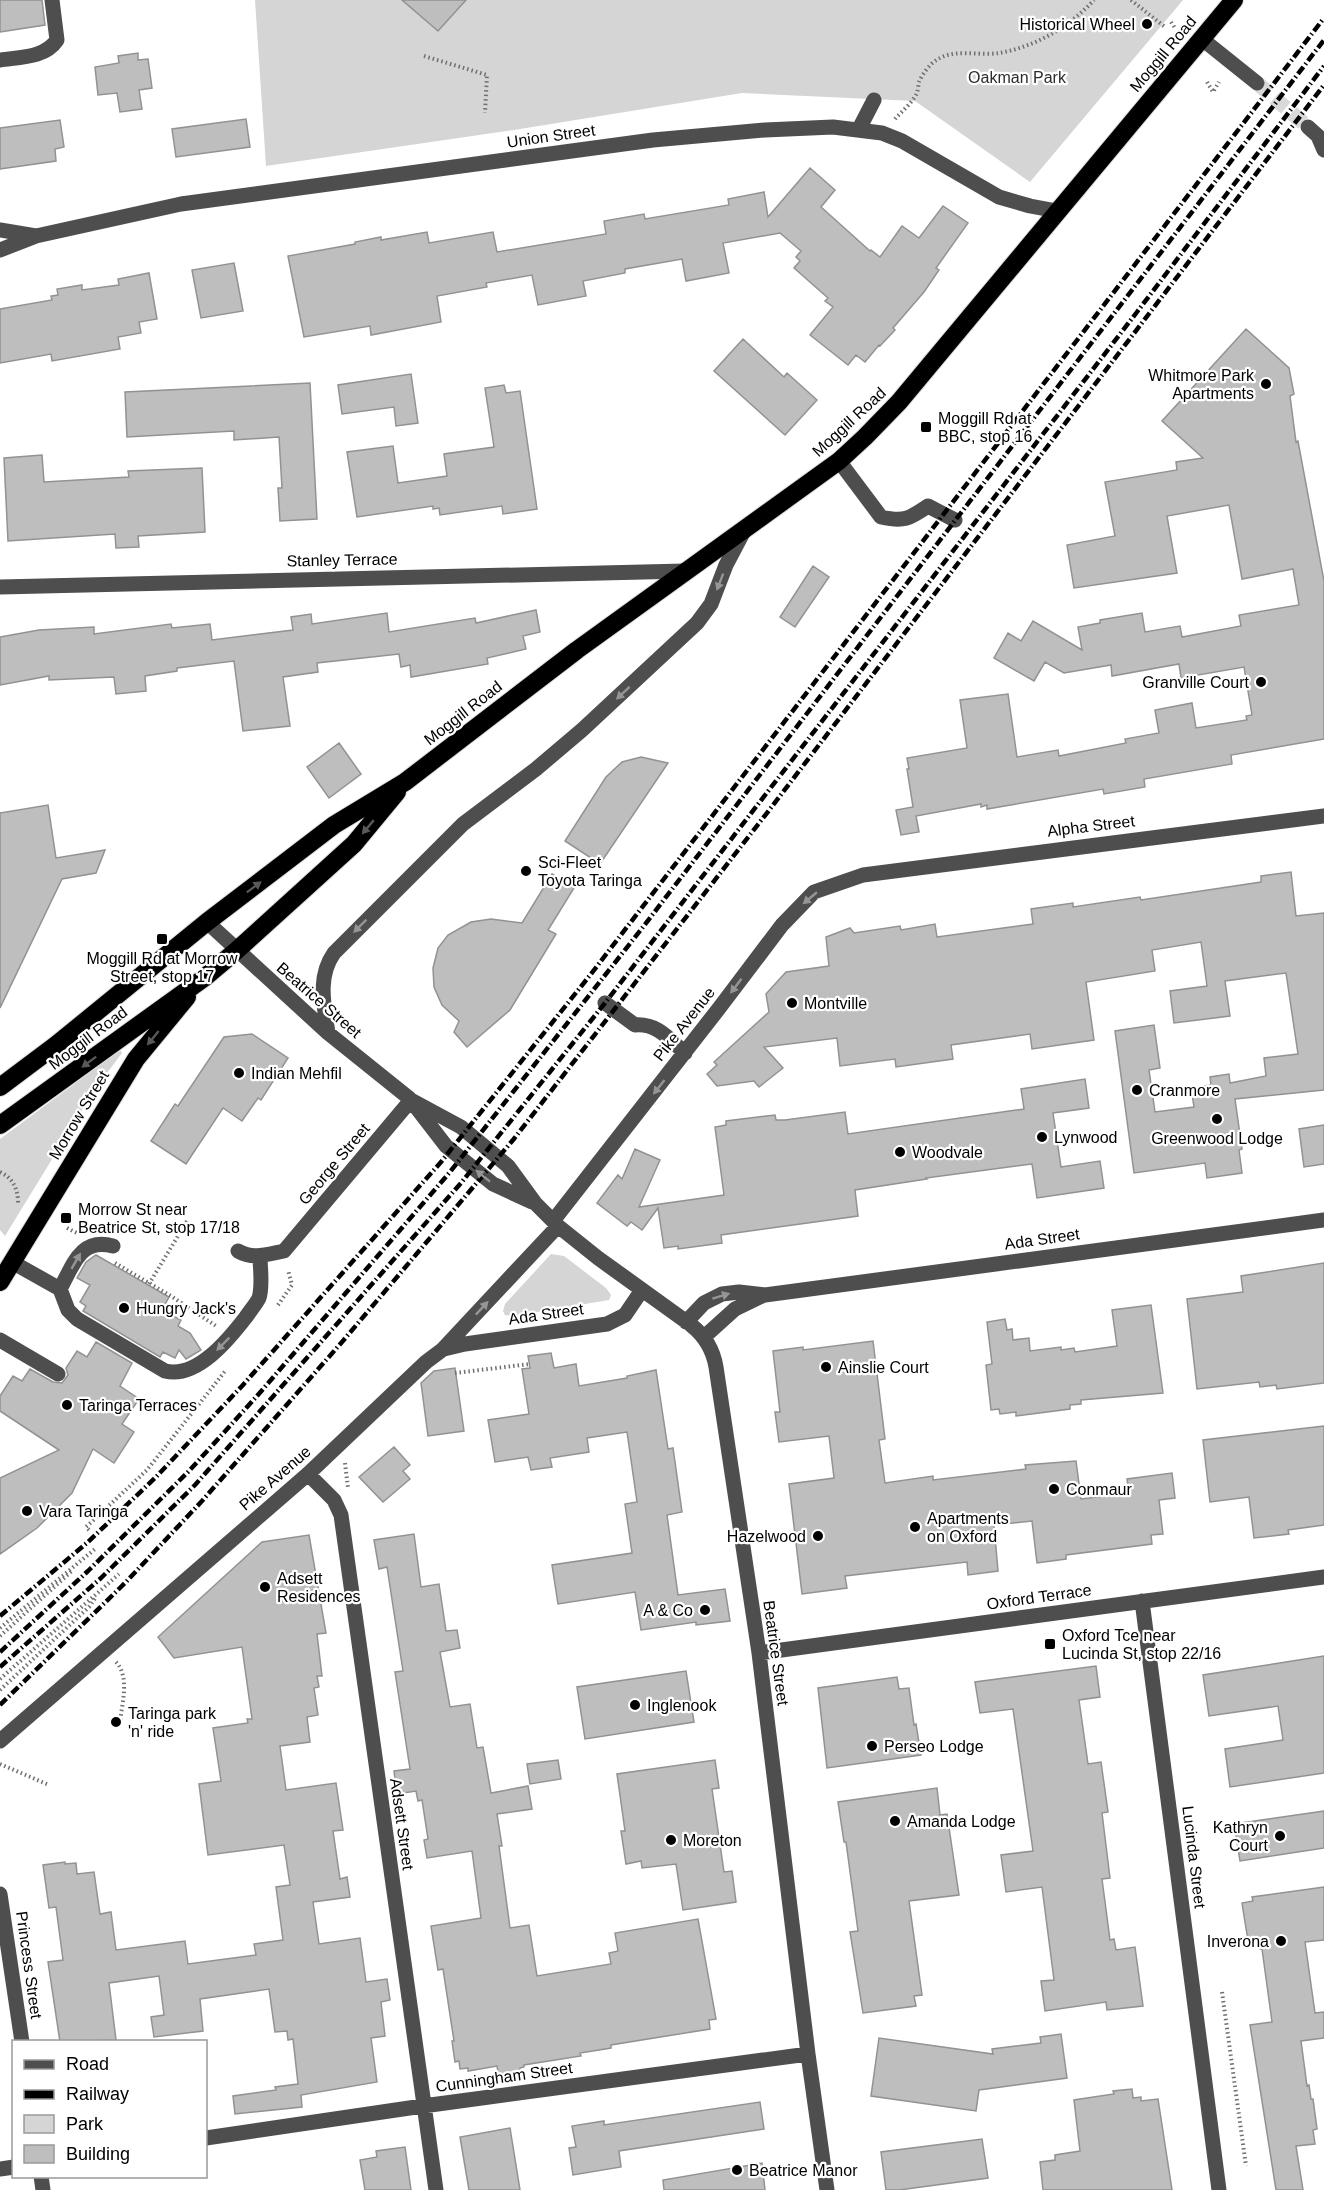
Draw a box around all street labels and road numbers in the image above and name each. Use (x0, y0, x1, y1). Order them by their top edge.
street label: Moggill Road (1126, 13, 1200, 95)
street label: Union Street (506, 121, 597, 151)
street label: Moggill Road (809, 384, 889, 460)
street label: Stanley Terrace (286, 551, 398, 569)
street label: Moggill Road (421, 678, 505, 748)
street label: Alpha Street (1046, 812, 1136, 840)
street label: Beatrice Street (273, 959, 365, 1041)
street label: Pike Avenue (650, 984, 718, 1064)
street label: Moggill Road (46, 1003, 130, 1073)
street label: Morrow Street (46, 1067, 112, 1162)
street label: George Street (295, 1120, 373, 1208)
street label: Ada Street (1003, 1225, 1081, 1253)
street label: Ada Street (507, 1300, 585, 1328)
street label: Pike Avenue (236, 1442, 314, 1514)
street label: Oxford Terrace (986, 1581, 1093, 1613)
street label: Beatrice Street (760, 1599, 792, 1707)
street label: Adsett Street (387, 1777, 417, 1872)
street label: Lucinda Street (1179, 1805, 1209, 1910)
street label: Princess Street (13, 1910, 45, 2020)
street label: Cunningham Street (435, 2059, 574, 2095)

